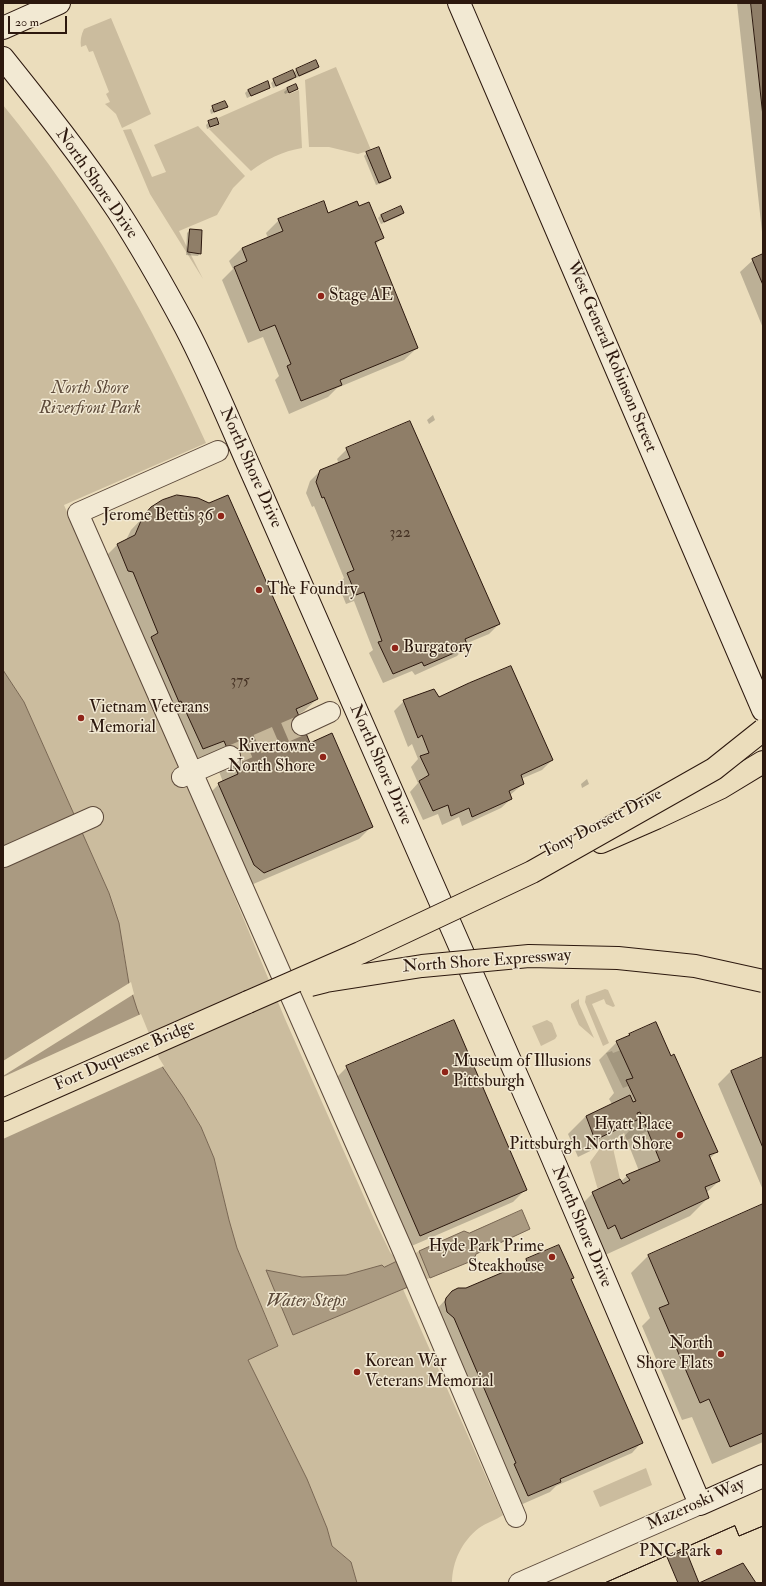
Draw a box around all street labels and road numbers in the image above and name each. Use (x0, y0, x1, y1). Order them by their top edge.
street label: North Shore Drive (50, 125, 142, 243)
street label: West General Robinson Street (561, 258, 661, 456)
street label: North Shore Drive (214, 405, 286, 531)
street label: North Shore Drive (344, 702, 416, 828)
street label: Tony Dorsett Drive (538, 785, 666, 863)
street label: North Shore Expressway (402, 946, 572, 978)
street label: Fort Duquesne Bridge (51, 1016, 199, 1096)
street label: North Shore Drive (546, 1163, 616, 1291)
street label: Mazeroski Way (644, 1474, 748, 1536)

